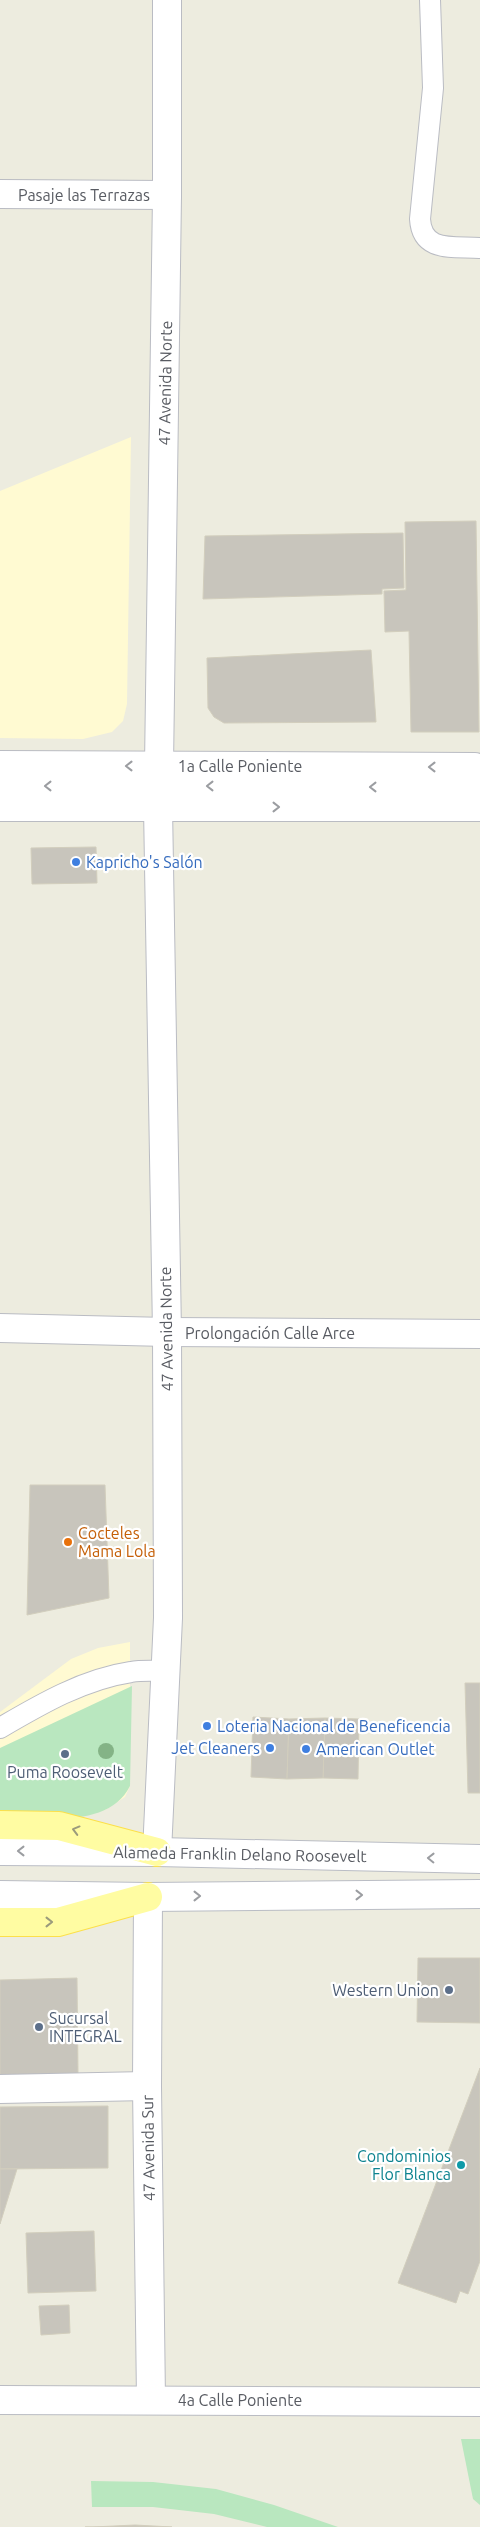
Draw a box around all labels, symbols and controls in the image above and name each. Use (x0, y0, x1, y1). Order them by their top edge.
street label: Pasaje las Terrazas (18, 186, 150, 204)
street label: 47 Avenida Norte (155, 320, 175, 446)
street label: 1a Calle Poniente (178, 757, 302, 775)
one-way arrow (125, 761, 132, 771)
one-way arrow (427, 762, 435, 772)
one-way arrow (43, 781, 51, 791)
one-way arrow (206, 781, 214, 792)
one-way arrow (368, 782, 376, 792)
one-way arrow (272, 802, 280, 812)
place label: Kapricho's Salón (86, 853, 203, 871)
marker: Kapricho's Salón (70, 856, 82, 868)
street label: 47 Avenida Norte (156, 1266, 176, 1392)
street label: Prolongación Calle Arce (185, 1324, 355, 1342)
place label: Cocteles Mama Lola (78, 1524, 156, 1560)
marker: Cocteles Mama Lola (62, 1536, 74, 1548)
place label: Loteria Nacional de Beneficencia (217, 1717, 451, 1735)
marker: Loteria Nacional de Beneficencia (201, 1720, 213, 1732)
place label: Jet Cleaners (171, 1739, 260, 1757)
place label: American Outlet (316, 1740, 435, 1758)
marker: Jet Cleaners (264, 1742, 276, 1754)
marker: American Outlet (300, 1743, 312, 1755)
marker: Puma Roosevelt (59, 1748, 71, 1760)
place label: Puma Roosevelt (7, 1763, 124, 1781)
one-way arrow (72, 1826, 80, 1836)
street label: Alameda Franklin Delano Roosevelt (113, 1843, 368, 1865)
one-way arrow (16, 1846, 24, 1856)
one-way arrow (427, 1853, 435, 1863)
one-way arrow (356, 1890, 364, 1900)
one-way arrow (193, 1891, 201, 1902)
one-way arrow (45, 1917, 53, 1927)
place label: Western Union (332, 1981, 439, 1999)
marker: Western Union (443, 1984, 455, 1996)
place label: Sucursal INTEGRAL (49, 2009, 122, 2045)
marker: Sucursal INTEGRAL (33, 2021, 45, 2033)
street label: 47 Avenida Sur (138, 2095, 158, 2201)
place label: Condominios Flor Blanca (357, 2147, 451, 2183)
marker: Condominios Flor Blanca (455, 2159, 467, 2171)
street label: 4a Calle Poniente (178, 2391, 302, 2409)

